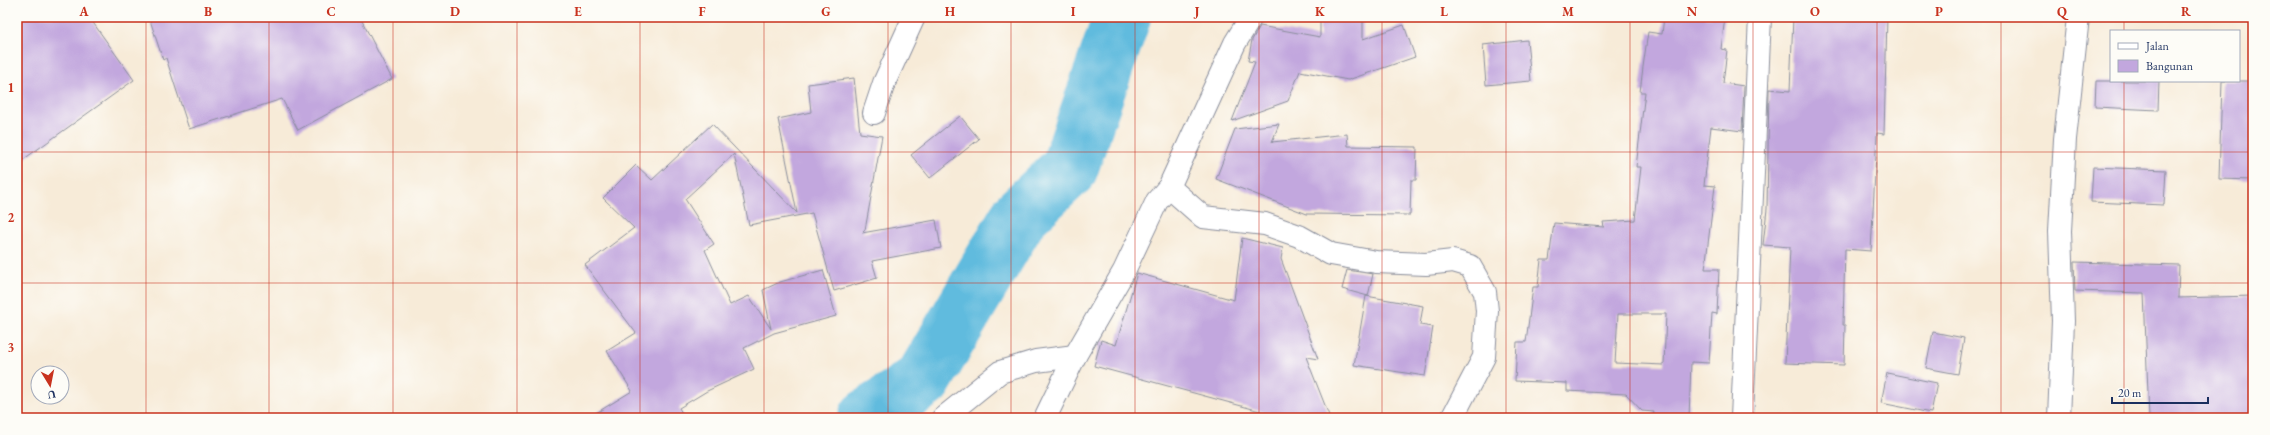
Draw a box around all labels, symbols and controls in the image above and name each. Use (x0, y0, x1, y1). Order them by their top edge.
text: A (78, 3, 89, 20)
text: B (204, 3, 212, 20)
text: C (326, 3, 336, 20)
text: D (450, 3, 460, 20)
text: E (574, 3, 582, 20)
text: F (698, 3, 706, 20)
text: G (821, 3, 831, 20)
text: H (945, 3, 956, 20)
text: I (1071, 3, 1076, 20)
text: J (1193, 3, 1200, 20)
text: K (1315, 3, 1326, 20)
text: L (1440, 3, 1448, 20)
text: M (1562, 3, 1574, 20)
text: N (1687, 3, 1698, 20)
text: O (1810, 3, 1820, 20)
text: P (1935, 3, 1943, 20)
text: Q (2057, 3, 2069, 20)
text: R (2181, 3, 2191, 20)
legend (2110, 30, 2240, 82)
text: Jalan (2145, 38, 2170, 54)
text: Bangunan (2146, 58, 2194, 74)
text: 1 (8, 79, 15, 96)
text: 2 (8, 209, 15, 226)
text: 3 (8, 339, 15, 356)
north arrow (30, 365, 70, 405)
scale bar (2112, 379, 2208, 405)
text: 20 m (2118, 385, 2142, 401)
text: U (46, 387, 57, 403)

